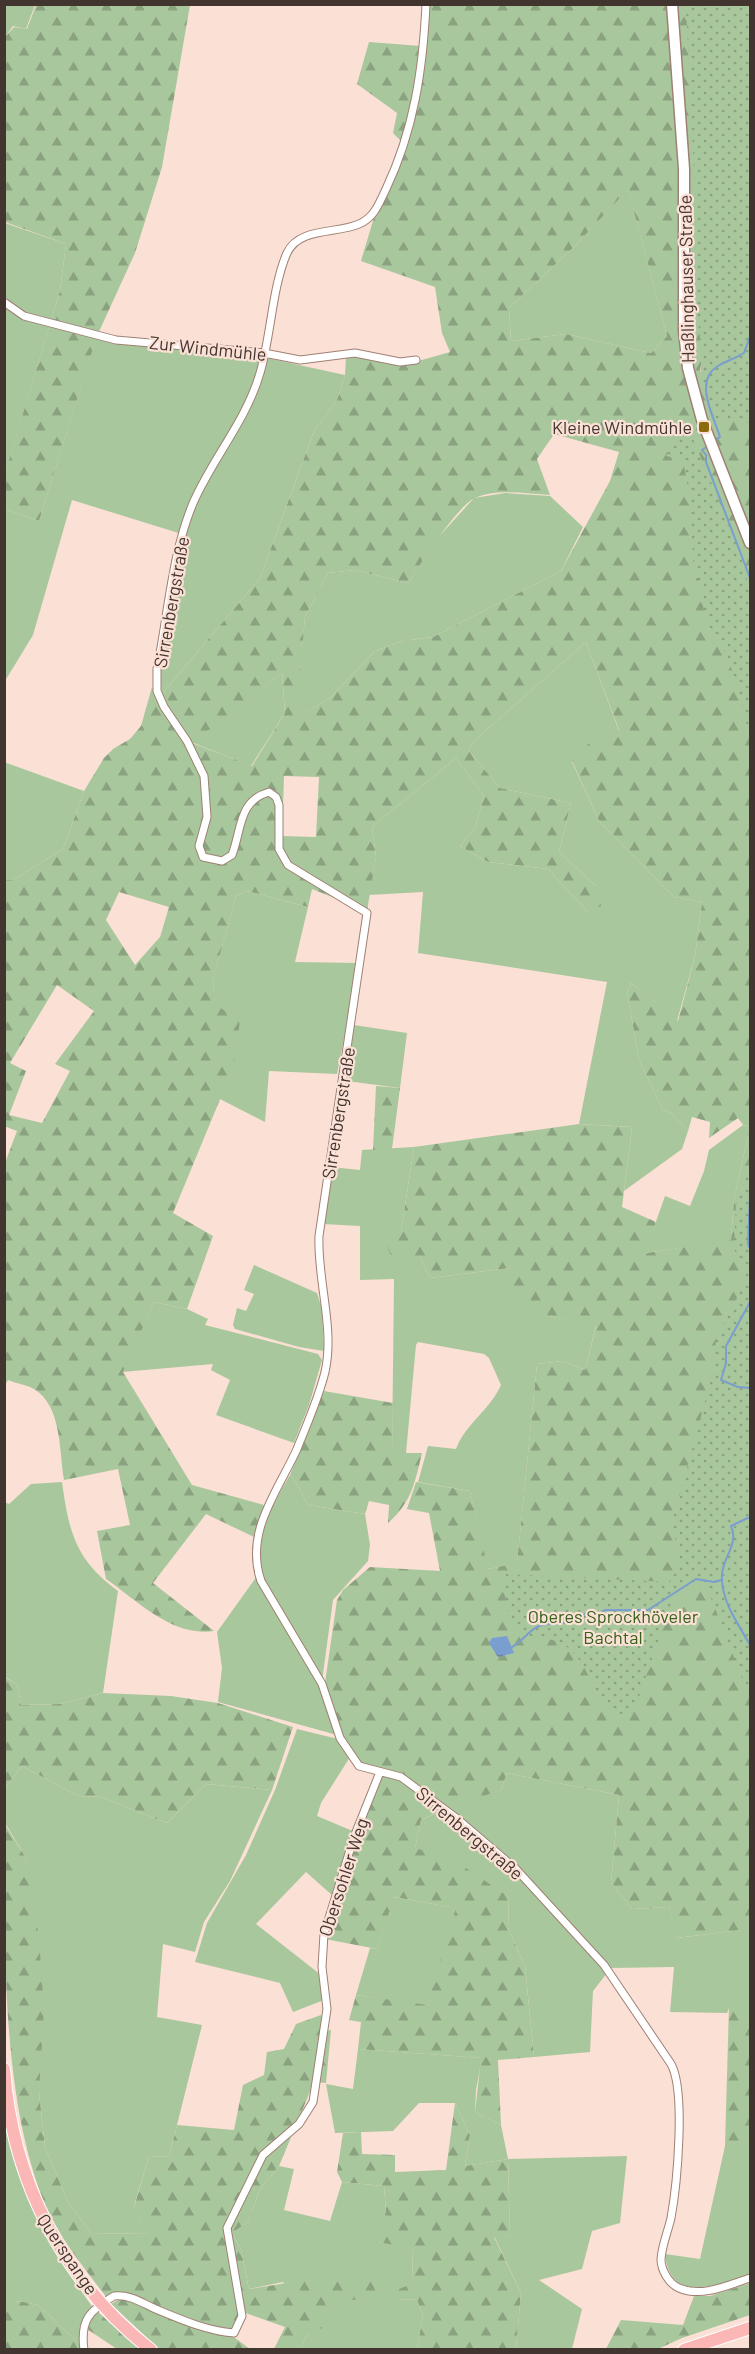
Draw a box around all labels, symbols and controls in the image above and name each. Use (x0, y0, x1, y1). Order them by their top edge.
street label: Haßlinghauser Straße (674, 195, 698, 363)
street label: Zur Windmühle (148, 331, 268, 365)
place label: Kleine Windmühle (552, 416, 692, 438)
marker: Kleine Windmühle (697, 420, 711, 434)
street label: Sirrenbergstraße (149, 535, 193, 669)
street label: Sirrenbergstraße (317, 1046, 359, 1180)
park label: Oberes Sprockhöveler Bachtal (528, 1605, 699, 1648)
street label: Sirrenbergstraße (412, 1782, 528, 1884)
street label: Obersohler Weg (314, 1815, 372, 1939)
street label: Querspange (33, 2209, 103, 2299)

